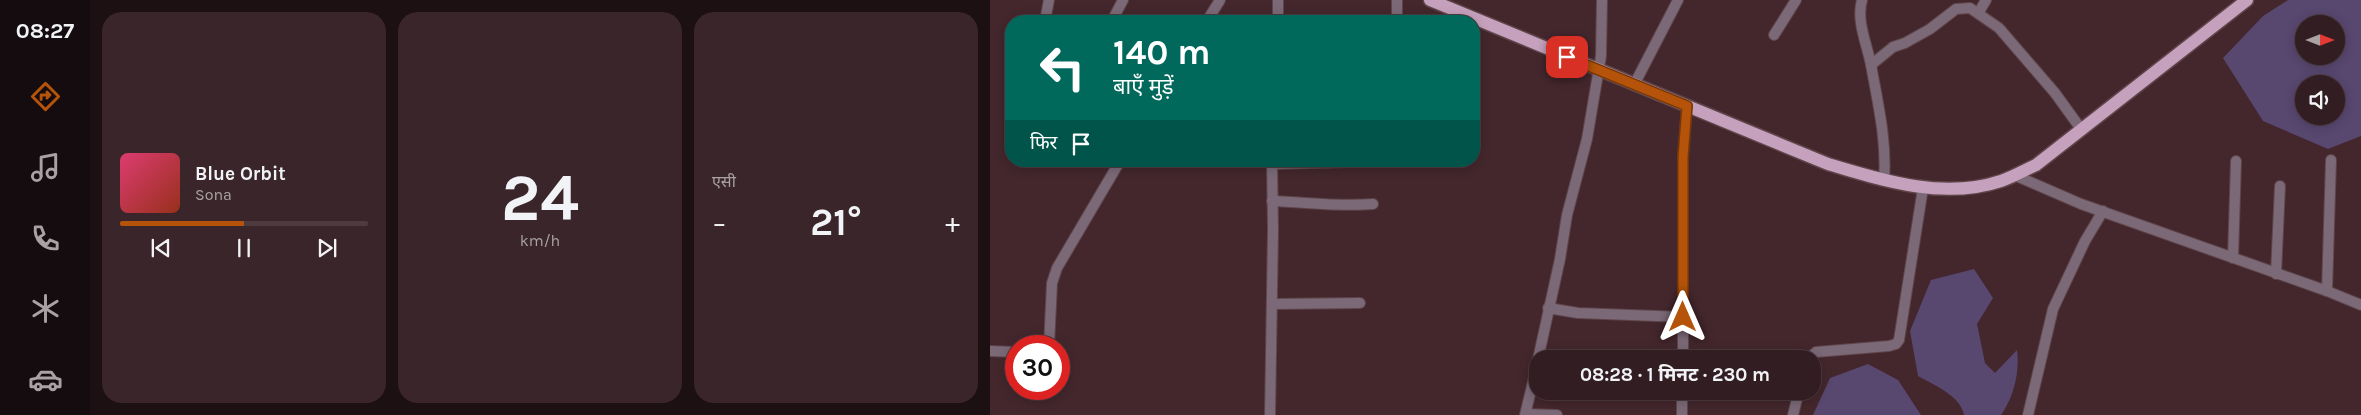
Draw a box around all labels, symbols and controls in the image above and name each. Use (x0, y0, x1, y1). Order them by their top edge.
north arrow (2295, 15, 2345, 65)
map controls (2295, 15, 2345, 125)
text: 08:27 (16, 18, 74, 44)
text: 140 m (1113, 32, 1211, 73)
icon: left (1030, 35, 1095, 100)
pin (1546, 36, 1588, 78)
icon: arrive (1553, 43, 1581, 71)
text: बाएँ मुड़ें (1113, 74, 1174, 100)
button: sound (2295, 75, 2345, 125)
icon: directions (28, 79, 63, 114)
icon: arrive (1067, 130, 1095, 158)
text: फिर (1030, 132, 1057, 154)
icon: music (28, 150, 63, 185)
text: 24 (501, 160, 579, 236)
text: Blue Orbit (195, 163, 286, 185)
text: एसी (712, 172, 736, 191)
text: Sona (195, 185, 232, 204)
text: 21° (810, 200, 862, 245)
text: − (712, 206, 727, 239)
text: + (945, 206, 960, 239)
icon: phone (28, 221, 63, 256)
text: km/h (520, 231, 560, 250)
icon: previous (147, 234, 175, 262)
icon: pause (230, 234, 258, 262)
icon: next (313, 234, 341, 262)
position arrow (1656, 290, 1708, 342)
icon: climate (28, 291, 63, 326)
speed limit sign: 30 (1005, 335, 1070, 400)
icon: car (28, 362, 63, 397)
text: 08:28 · 1 मिनट · 230 m (1580, 364, 1770, 386)

